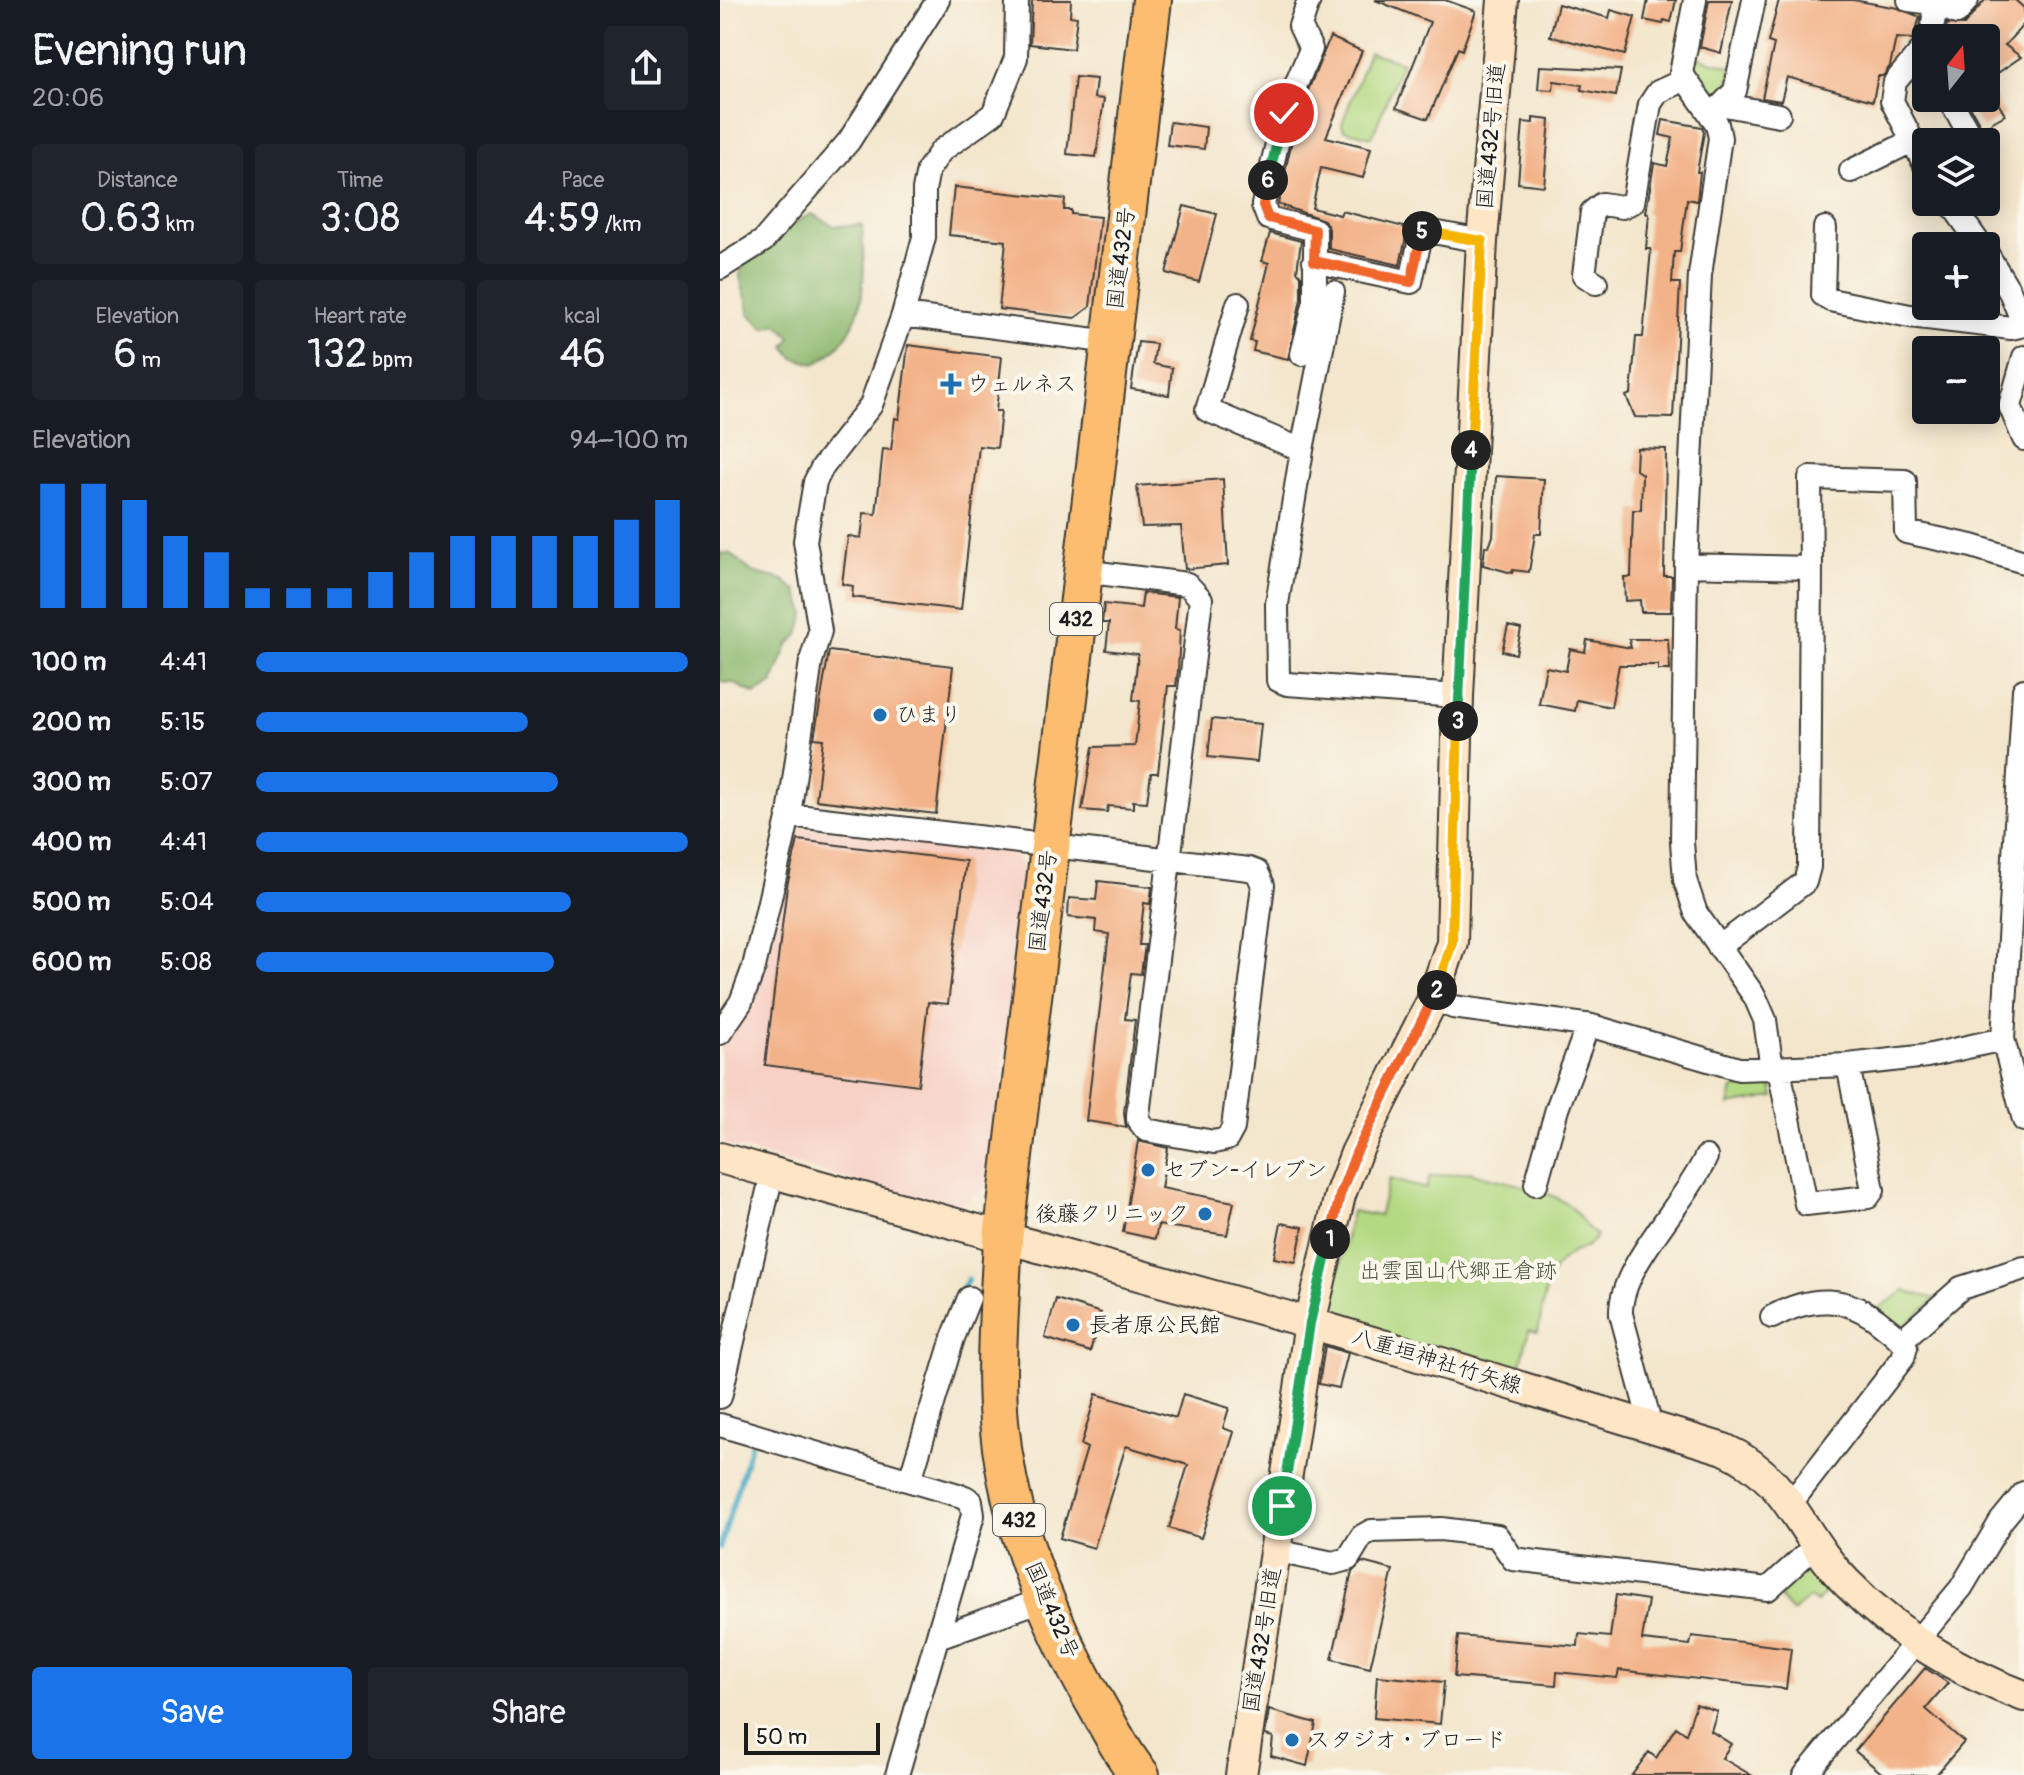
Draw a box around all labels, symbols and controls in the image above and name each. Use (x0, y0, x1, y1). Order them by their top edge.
text: Evening run (32, 24, 247, 79)
north arrow (1912, 24, 2000, 112)
map controls (1912, 24, 2000, 424)
button: share (604, 26, 688, 110)
street label: 国道432号旧道 (1471, 61, 1511, 211)
pin (1250, 79, 1318, 147)
text: 20:06 (32, 82, 104, 114)
icon: check (1262, 91, 1306, 135)
button: layers (1912, 128, 2000, 216)
pin: 6 (1248, 160, 1288, 200)
text: Distance (97, 166, 178, 194)
text: Time (337, 166, 383, 194)
text: Pace (561, 166, 604, 194)
text: 6 (1262, 166, 1274, 194)
text: 0.63 (80, 194, 161, 243)
text: 3:08 (320, 194, 400, 243)
text: 4:59 (524, 194, 600, 243)
street label: 国道432号 (1101, 205, 1141, 311)
text: km (161, 210, 195, 238)
text: /km (600, 210, 641, 238)
pin: 5 (1402, 211, 1442, 251)
text: 5 (1416, 217, 1428, 245)
button: + (1912, 232, 2000, 320)
text: Elevation (95, 302, 179, 330)
text: Heart rate (314, 302, 406, 330)
text: kcal (565, 302, 601, 330)
text: 6 (114, 330, 137, 379)
text: 132 (307, 330, 367, 379)
text: 46 (559, 330, 606, 379)
button: − (1912, 336, 2000, 424)
text: m (137, 346, 161, 374)
text: bpm (367, 346, 413, 374)
place label: ウェルネス (967, 370, 1077, 398)
marker: ウェルネス (942, 375, 960, 393)
text: Elevation (32, 424, 131, 456)
text: 94–100 m (570, 424, 688, 456)
pin: 4 (1451, 430, 1491, 470)
text: 4 (1465, 436, 1477, 464)
road number: 432 (1050, 603, 1102, 635)
text: 100 m (32, 646, 106, 678)
text: 4:41 (160, 646, 207, 678)
place label: ひまり (896, 701, 962, 729)
pin: 3 (1438, 701, 1478, 741)
text: 200 m (32, 706, 111, 738)
text: 5:15 (160, 706, 205, 738)
marker: ひまり (871, 706, 889, 724)
text: 3 (1452, 707, 1464, 735)
text: 300 m (32, 766, 111, 798)
text: 5:07 (160, 766, 213, 798)
text: 400 m (32, 826, 111, 858)
text: 4:41 (160, 826, 207, 858)
street label: 国道432号 (1023, 848, 1063, 954)
text: 500 m (32, 886, 110, 918)
text: 5:04 (160, 886, 214, 918)
text: 600 m (32, 946, 111, 978)
text: 5:08 (160, 946, 212, 978)
pin: 2 (1417, 970, 1457, 1010)
text: 2 (1431, 976, 1443, 1004)
place label: セブン-イレブン (1164, 1156, 1327, 1184)
marker: セブン-イレブン (1139, 1161, 1157, 1179)
place label: 後藤クリニック (1035, 1200, 1189, 1228)
marker: 後藤クリニック (1196, 1205, 1214, 1223)
pin: 1 (1310, 1219, 1350, 1259)
text: 1 (1326, 1225, 1334, 1253)
park label: 出雲国山代郷正倉跡 (1359, 1257, 1557, 1285)
place label: 長者原公民館 (1089, 1311, 1221, 1339)
marker: 長者原公民館 (1064, 1316, 1082, 1334)
street label: 八重垣神社竹矢線 (1349, 1322, 1525, 1400)
pin (1248, 1472, 1316, 1540)
icon: arrive (1260, 1484, 1304, 1528)
road number: 432 (993, 1504, 1045, 1536)
street label: 国道432号 (1019, 1557, 1085, 1663)
street label: 国道432号旧道 (1237, 1565, 1287, 1715)
button: Save (32, 1667, 352, 1759)
button: Share (368, 1667, 688, 1759)
scale bar (744, 1719, 880, 1755)
text: 50 m (756, 1723, 807, 1751)
place label: スタジオ・ブロード (1308, 1726, 1506, 1754)
marker: スタジオ・ブロード (1283, 1731, 1301, 1749)

